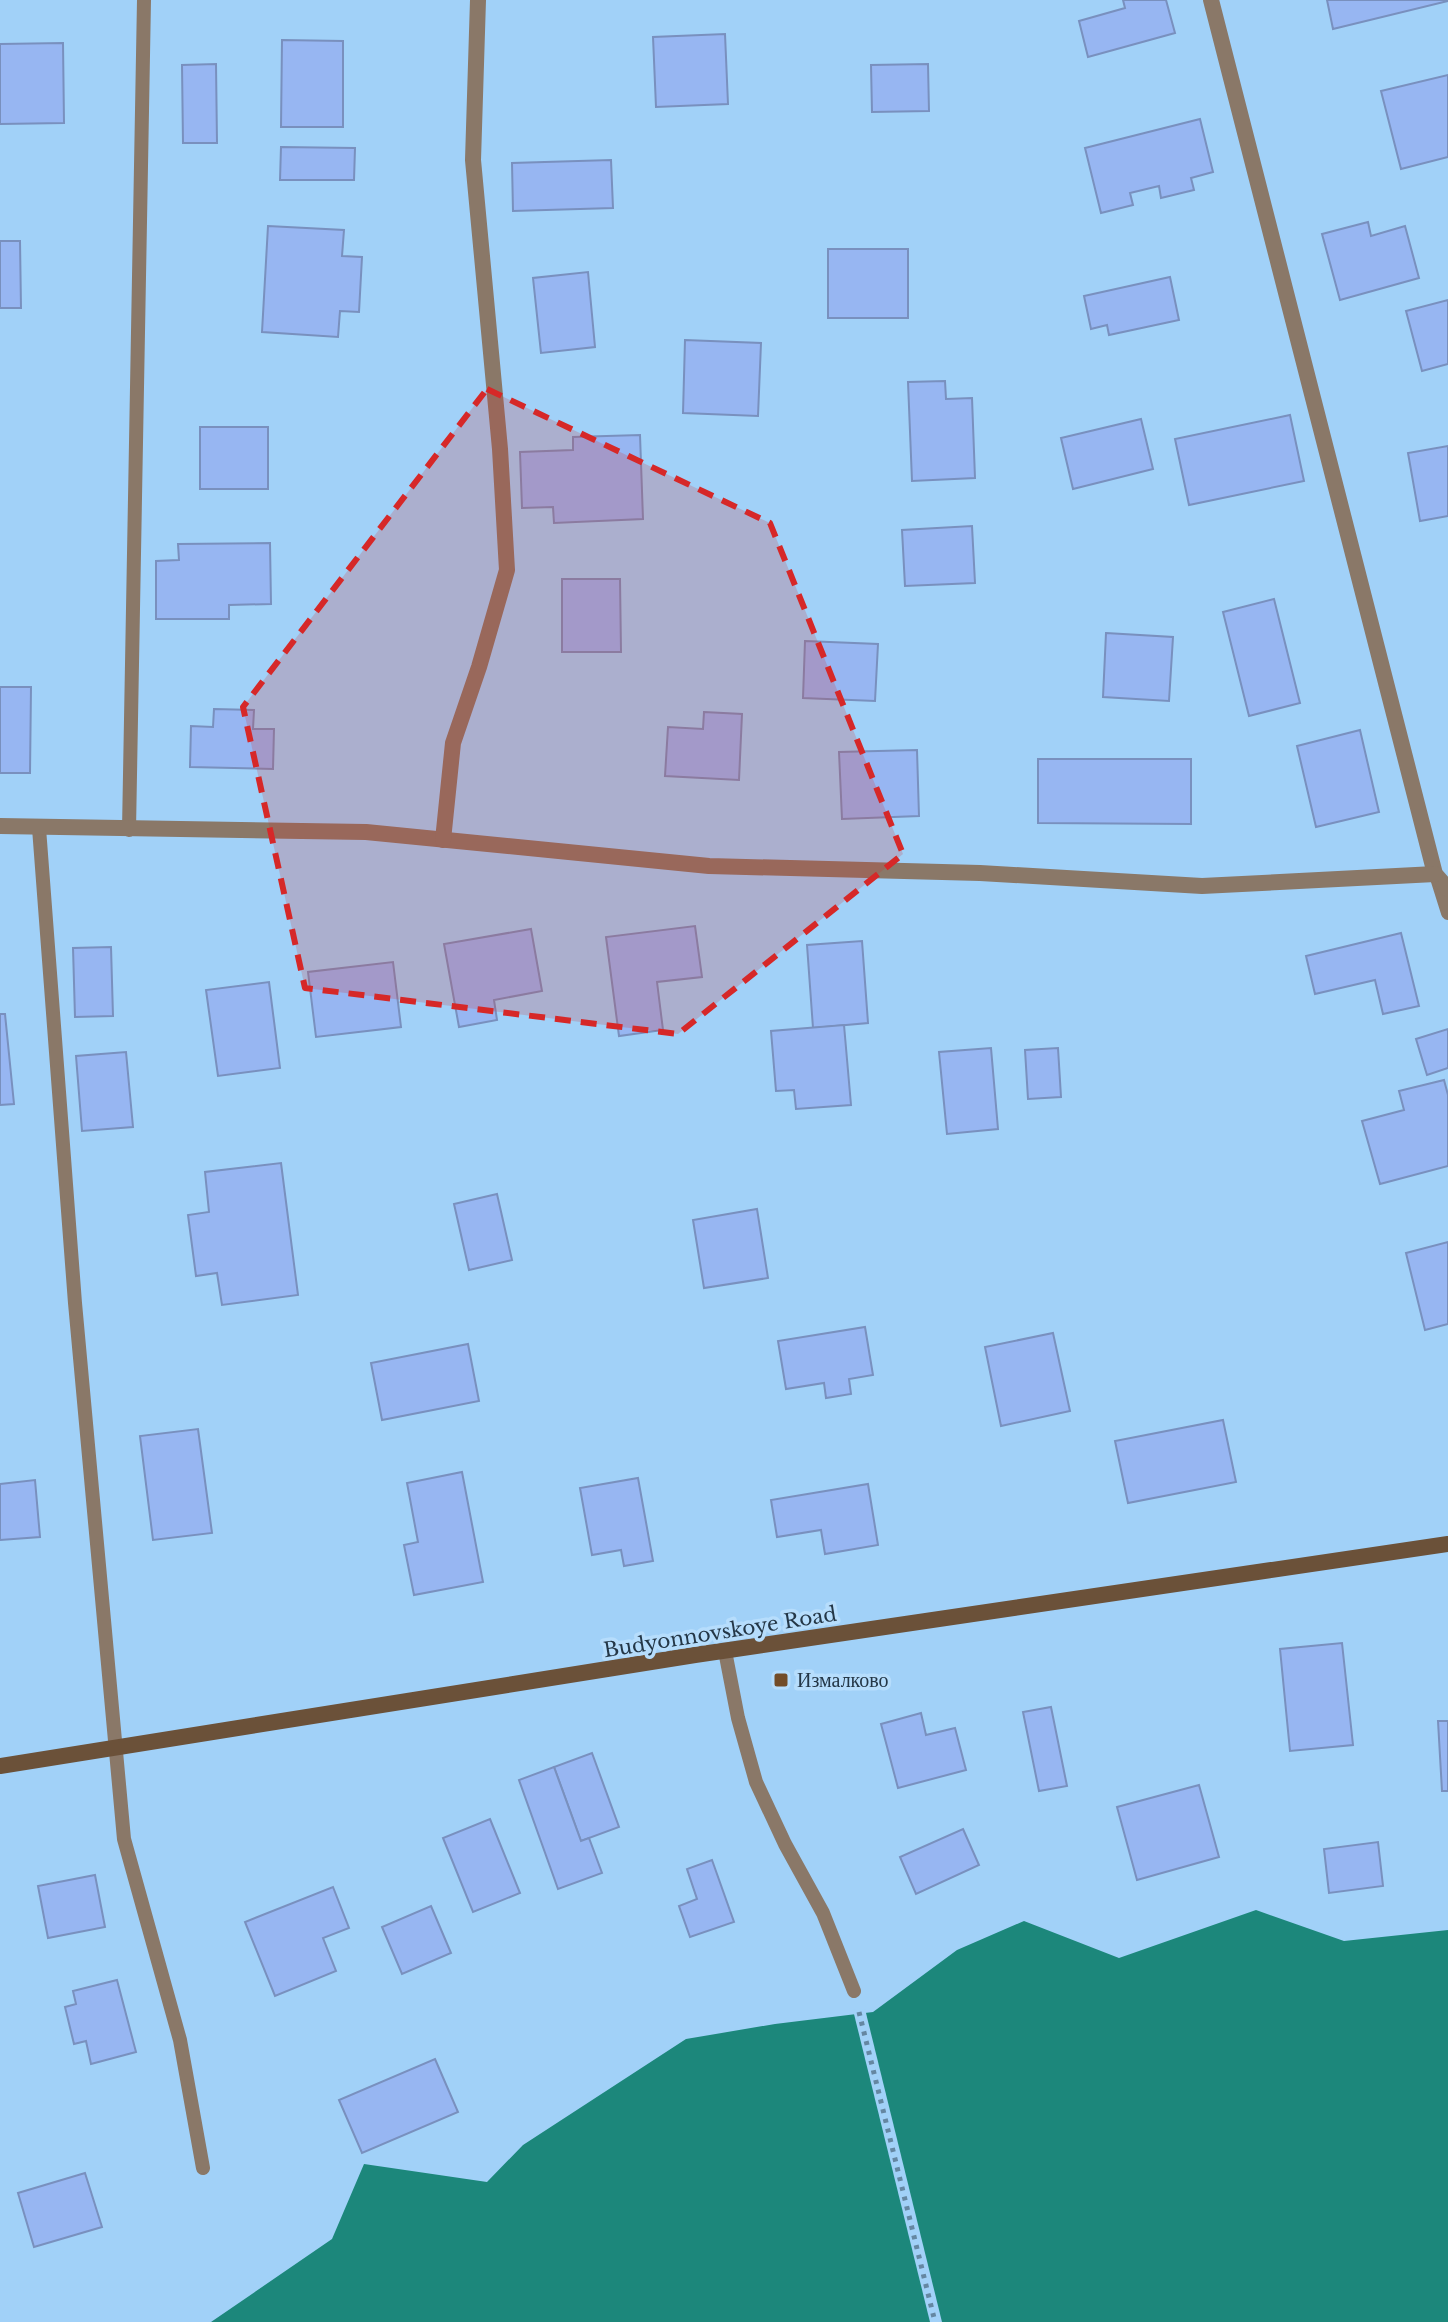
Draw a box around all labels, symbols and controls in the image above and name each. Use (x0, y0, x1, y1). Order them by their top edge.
street label: Budyonnovskoye Road (602, 1602, 838, 1662)
place label: Измалково (797, 1668, 889, 1692)
marker: Измалково (772, 1671, 790, 1689)

